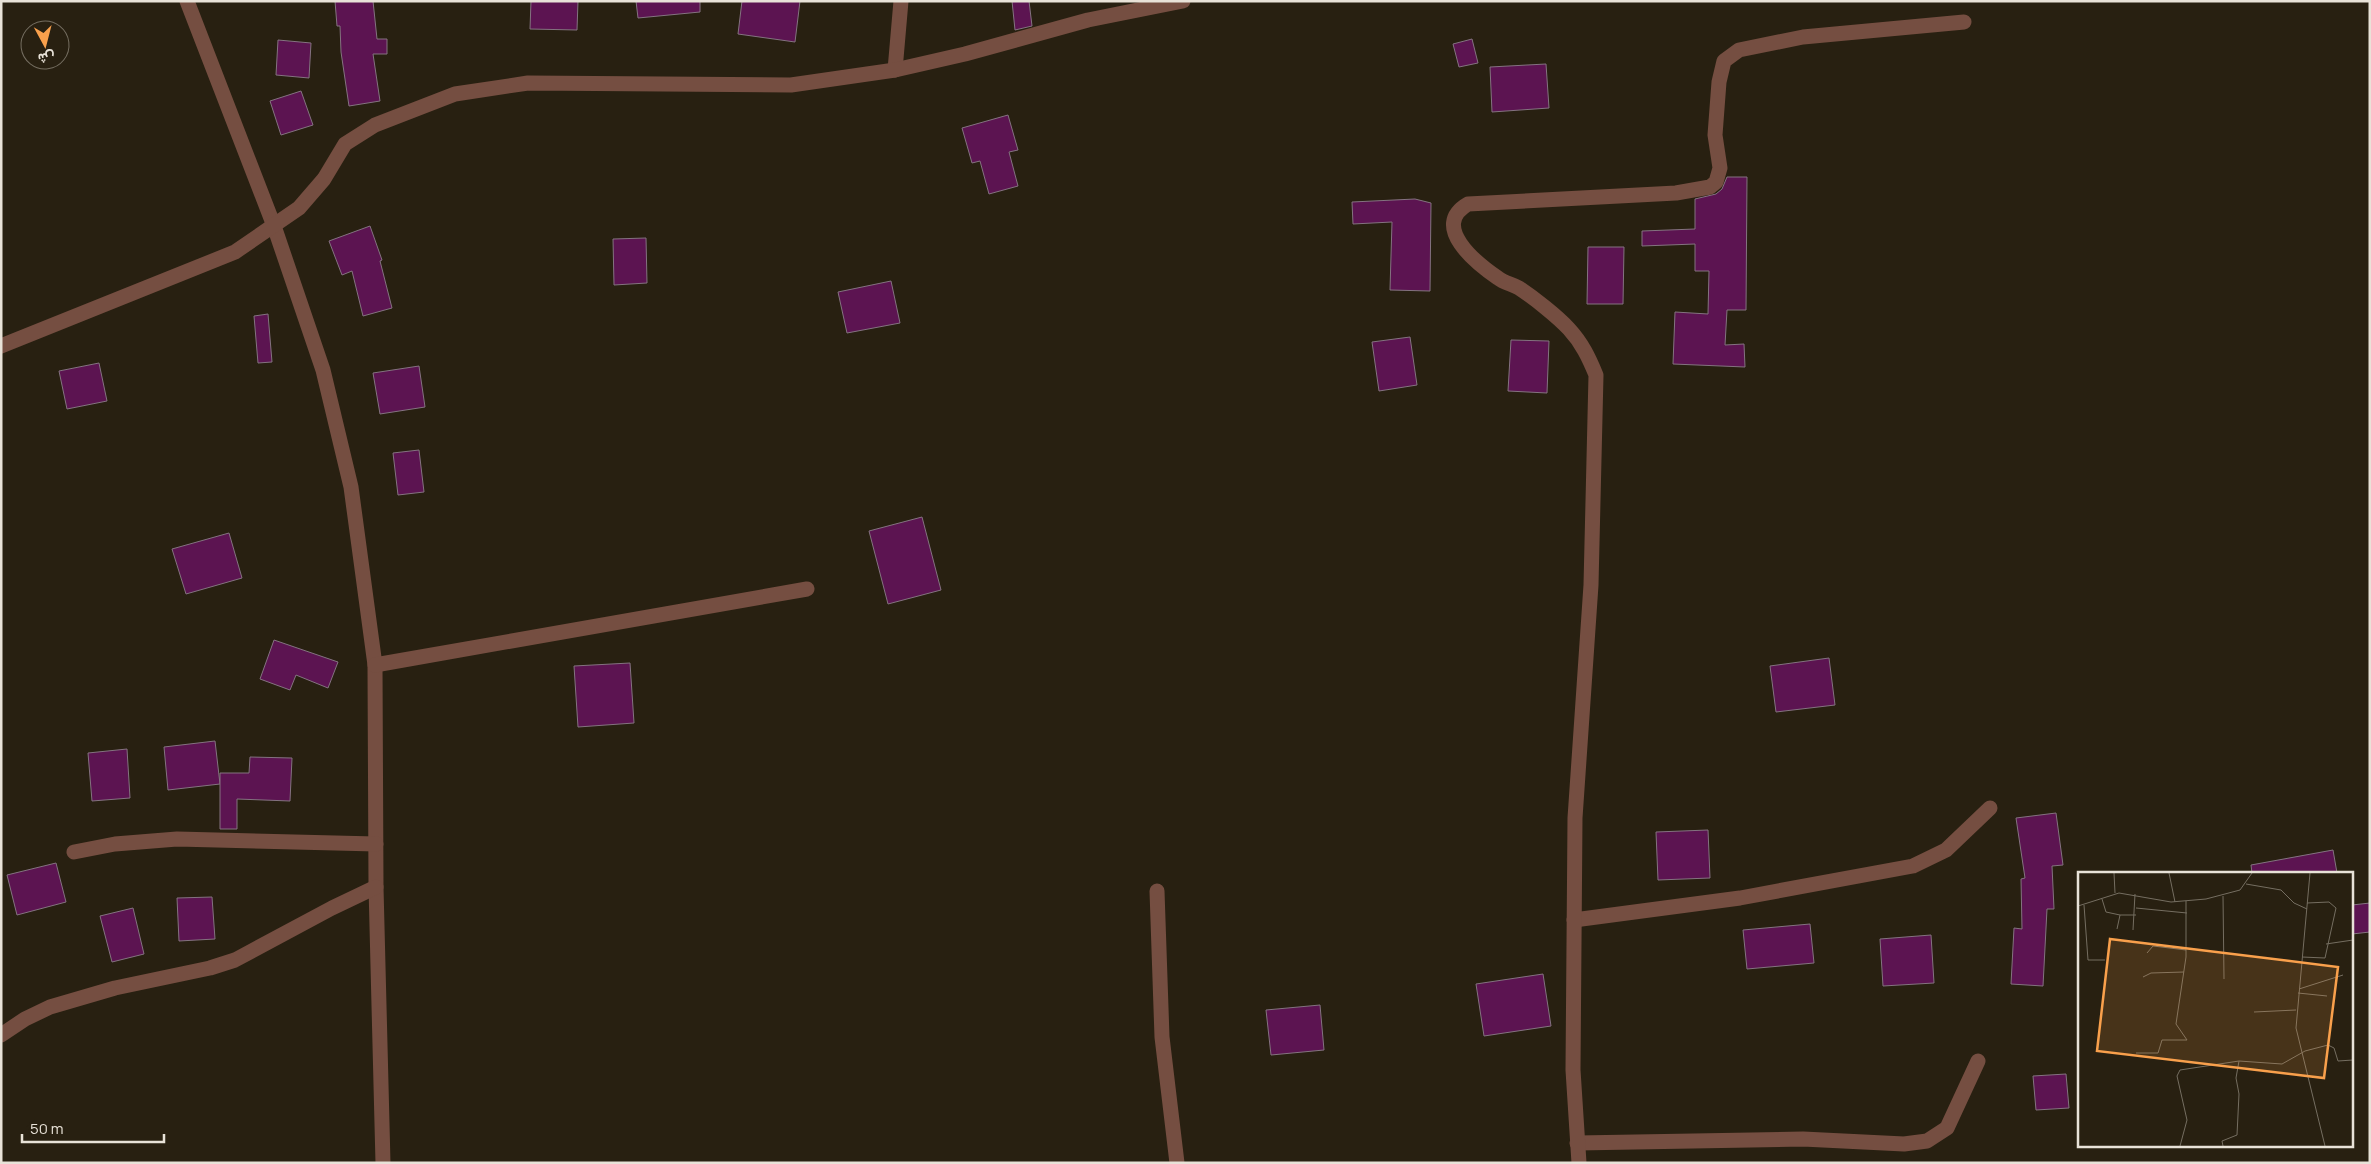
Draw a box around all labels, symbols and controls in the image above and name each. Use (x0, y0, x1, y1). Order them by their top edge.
north arrow (20, 20, 70, 70)
text: ش (37, 48, 56, 69)
inset map (2078, 872, 2354, 1146)
scale bar (22, 1112, 165, 1144)
text: 50 m (30, 1118, 64, 1139)

